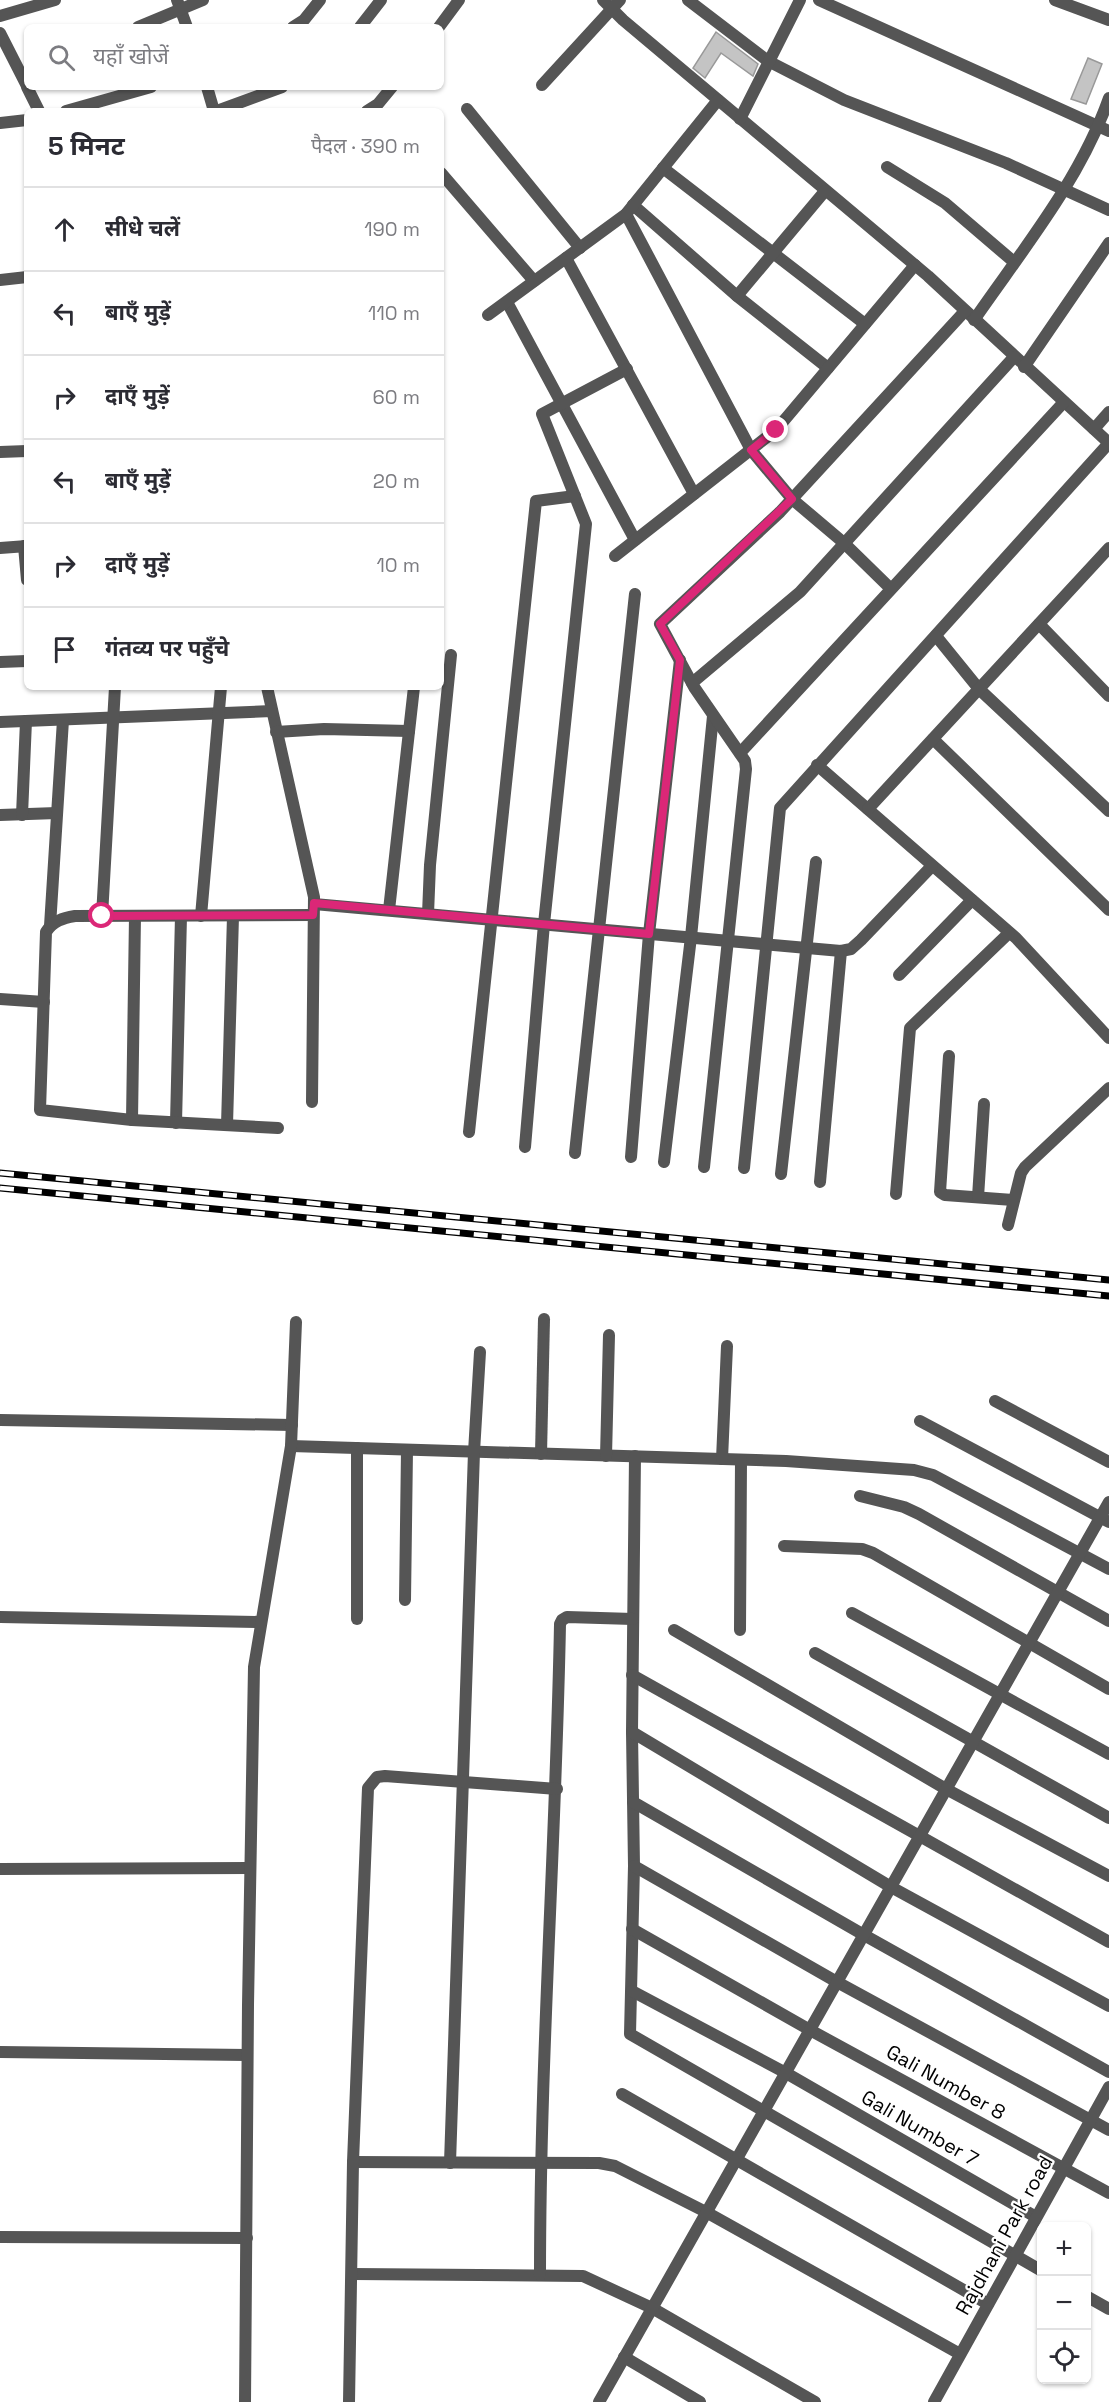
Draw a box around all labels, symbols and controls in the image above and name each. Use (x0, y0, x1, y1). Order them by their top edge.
search box (24, 24, 444, 90)
icon: search (45, 41, 78, 74)
text: यहाँ खोजें (93, 42, 169, 70)
text: 5 मिनट (48, 129, 125, 163)
text: पैदल · 390 m (311, 133, 420, 159)
icon: ahead (48, 213, 81, 246)
text: सीधे चलें (105, 214, 180, 242)
text: 190 m (364, 216, 420, 242)
icon: left (48, 297, 81, 330)
text: बाएँ मुड़ें (105, 298, 171, 326)
text: 110 m (368, 300, 420, 326)
icon: right (48, 381, 81, 414)
text: दाएँ मुड़ें (105, 382, 170, 410)
text: 60 m (373, 384, 420, 410)
route end (762, 416, 788, 442)
icon: left (48, 465, 81, 498)
text: बाएँ मुड़ें (105, 466, 171, 494)
text: 20 m (373, 468, 420, 494)
icon: right (48, 549, 81, 582)
text: दाएँ मुड़ें (105, 550, 170, 578)
text: 10 m (376, 552, 420, 578)
icon: arrive (48, 633, 81, 666)
text: गंतव्य पर पहुँचे (105, 634, 229, 662)
route start (88, 902, 114, 928)
street label: Gali Number 8 (882, 2039, 1010, 2125)
street label: Gali Number 7 (857, 2084, 983, 2172)
street label: Rajdhani Park road (949, 2151, 1059, 2319)
map controls (1037, 2222, 1091, 2384)
button: + (1037, 2222, 1091, 2276)
button: − (1037, 2276, 1091, 2330)
button: locate (1037, 2330, 1091, 2384)

